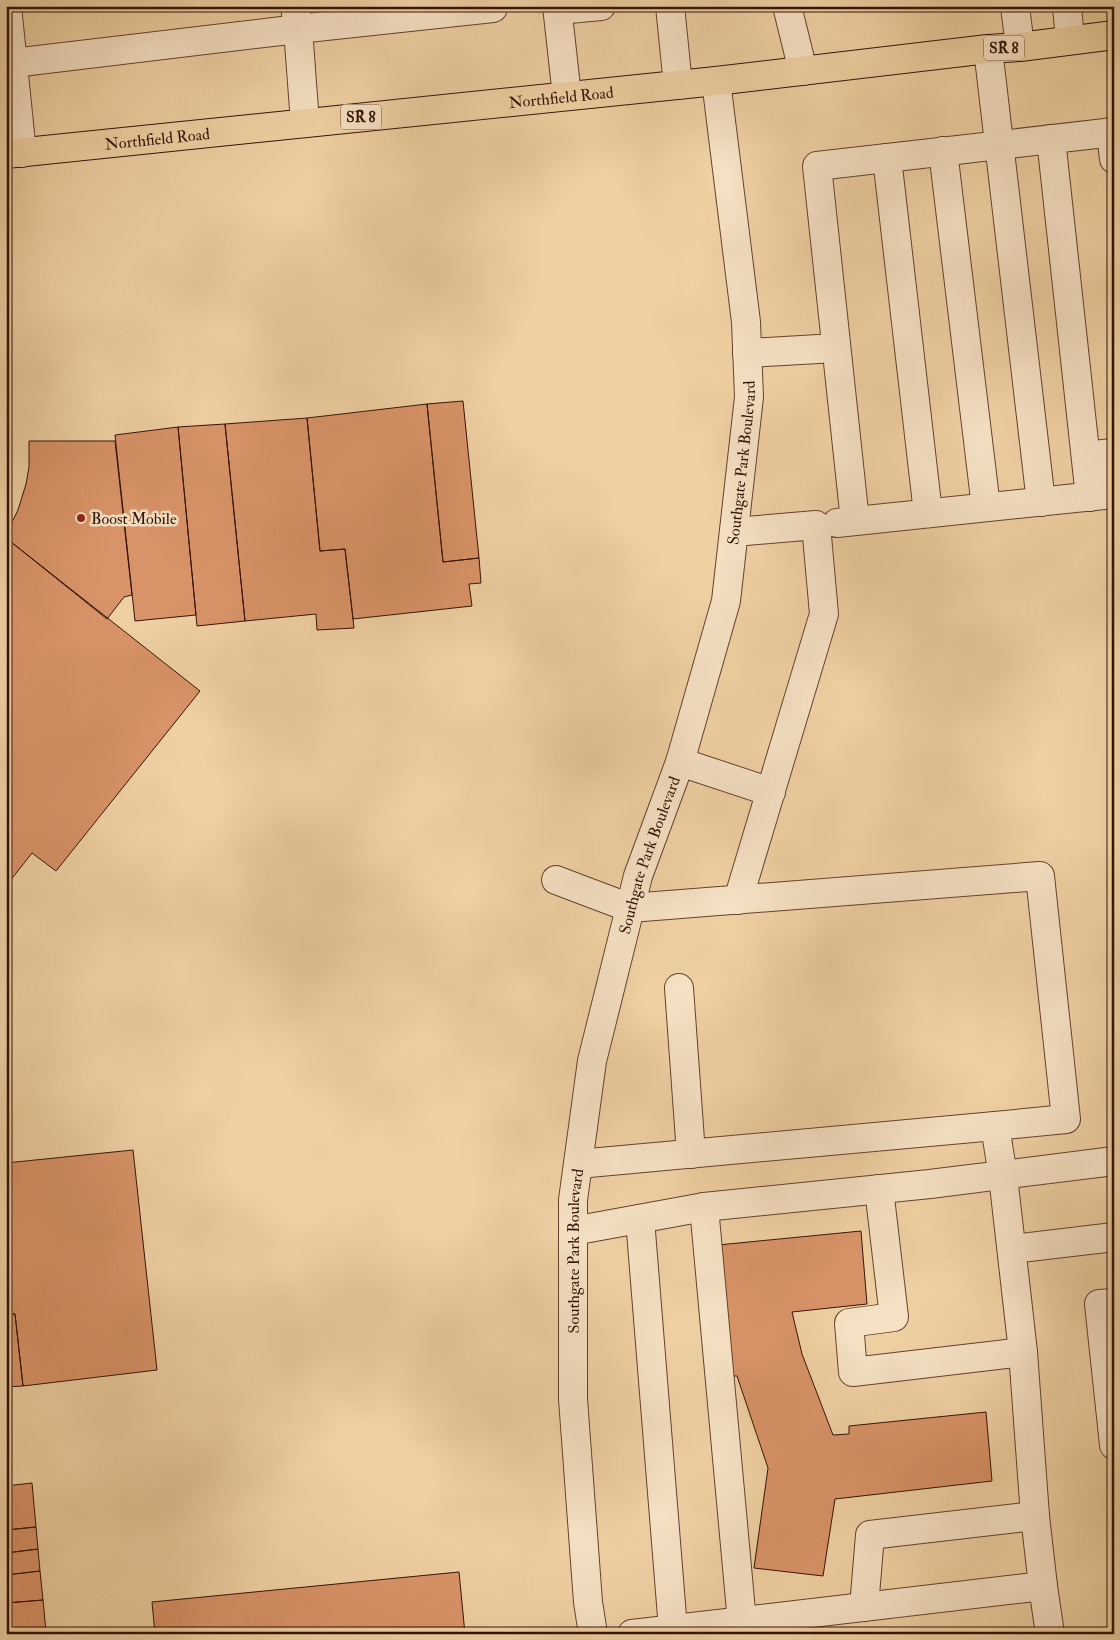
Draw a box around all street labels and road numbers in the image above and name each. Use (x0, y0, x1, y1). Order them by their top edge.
road number: SR 8 (984, 36, 1024, 60)
street label: Northfield Road (508, 83, 615, 113)
road number: SR 8 (341, 104, 381, 130)
street label: Northfield Road (104, 124, 211, 155)
street label: Southgate Park Boulevard (723, 380, 760, 546)
street label: Southgate Park Boulevard (615, 774, 685, 936)
street label: Southgate Park Boulevard (564, 1167, 588, 1333)

